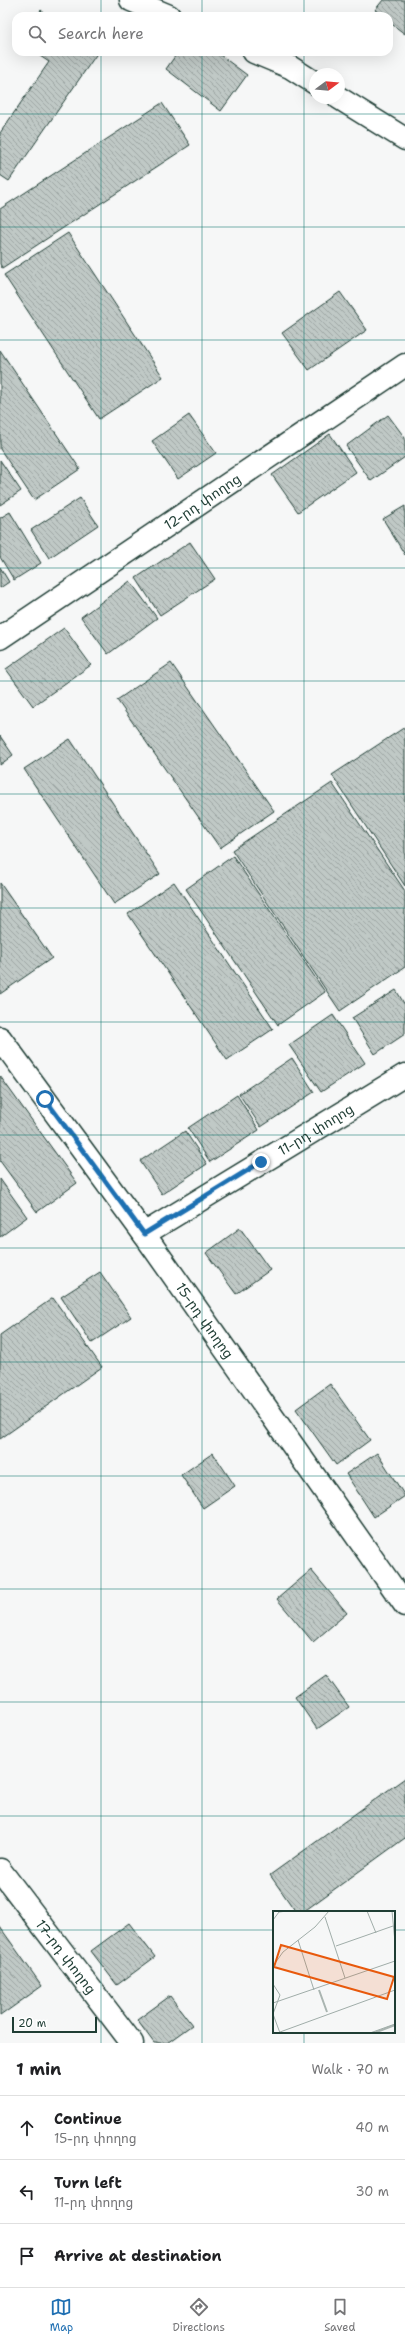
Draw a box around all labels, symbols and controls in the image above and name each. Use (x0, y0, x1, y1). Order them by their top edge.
search box (12, 12, 393, 56)
icon: search (26, 23, 48, 45)
text: Search here (58, 24, 144, 44)
north arrow (309, 68, 345, 104)
street label: 12-րդ փողոց (161, 469, 244, 534)
route start (36, 1090, 54, 1108)
street label: 11-րդ փողոց (274, 1100, 357, 1159)
route end (252, 1153, 270, 1171)
street label: 15-րդ փողոց (172, 1279, 238, 1362)
inset map (273, 1911, 395, 2033)
street label: 17-րդ փողոց (32, 1916, 100, 1998)
scale bar (12, 2015, 97, 2034)
text: 20 m (18, 2016, 46, 2031)
text: 1 min (16, 2058, 61, 2080)
text: Walk · 70 m (312, 2061, 389, 2078)
text: Continue (54, 2109, 122, 2129)
icon: ahead (16, 2117, 38, 2139)
text: 40 m (355, 2119, 389, 2136)
text: 15-րդ փողոց (54, 2130, 136, 2147)
text: Turn left (54, 2173, 122, 2193)
icon: left (16, 2181, 38, 2203)
text: 30 m (355, 2183, 389, 2200)
text: 11-րդ փողոց (54, 2194, 133, 2211)
icon: arrive (16, 2245, 38, 2267)
text: Arrive at destination (54, 2246, 222, 2266)
tab: Map (50, 2296, 73, 2335)
tab: Directions (172, 2296, 225, 2335)
tab: Saved (324, 2296, 355, 2335)

